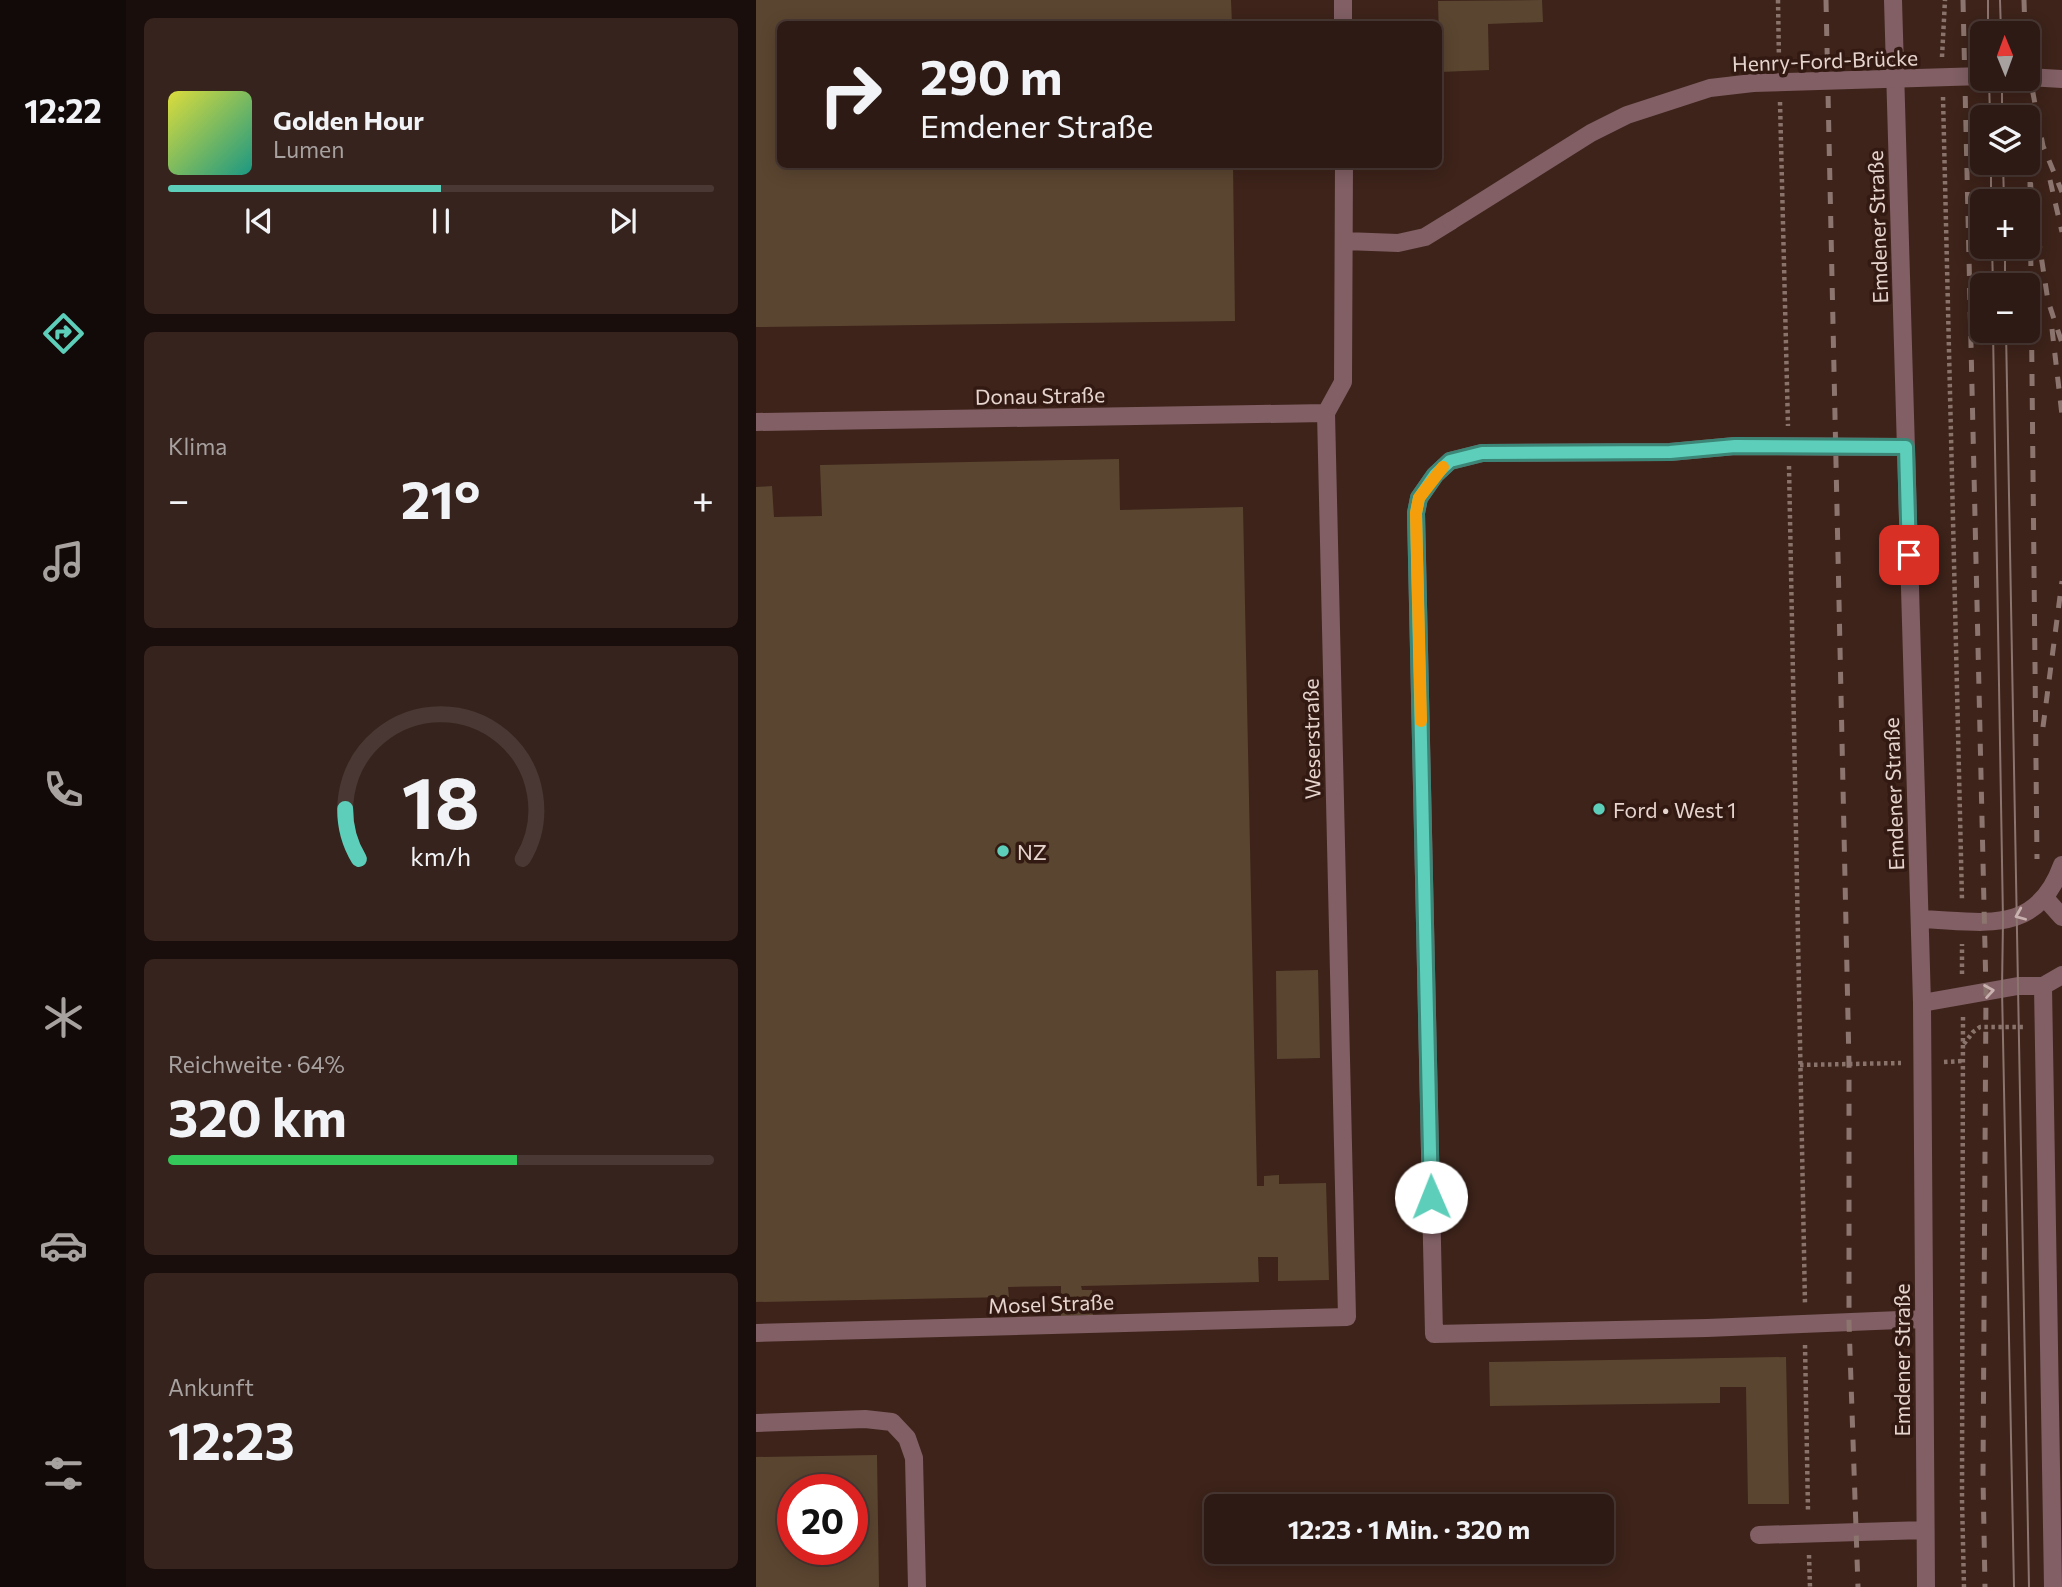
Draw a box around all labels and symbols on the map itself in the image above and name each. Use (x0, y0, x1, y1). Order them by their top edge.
north arrow (1970, 21, 2040, 91)
street label: Henry-Ford-Brücke (1732, 44, 1918, 76)
street label: Emdener Straße (1862, 150, 1892, 304)
street label: Donau Straße (975, 381, 1105, 409)
pin (1879, 525, 1939, 585)
street label: Weserstraße (1297, 678, 1325, 800)
street label: Emdener Straße (1878, 717, 1908, 871)
place label: Ford • West 1 (1613, 797, 1736, 822)
marker: Ford • West 1 (1591, 801, 1607, 817)
place label: NZ (1017, 839, 1047, 864)
marker: NZ (995, 843, 1011, 859)
one-way arrow (2015, 907, 2027, 921)
one-way arrow (1983, 984, 1995, 999)
position arrow (1394, 1160, 1468, 1234)
street label: Emdener Straße (1889, 1283, 1914, 1437)
street label: Mosel Straße (988, 1288, 1114, 1318)
speed limit sign: 20 (777, 1474, 868, 1565)

